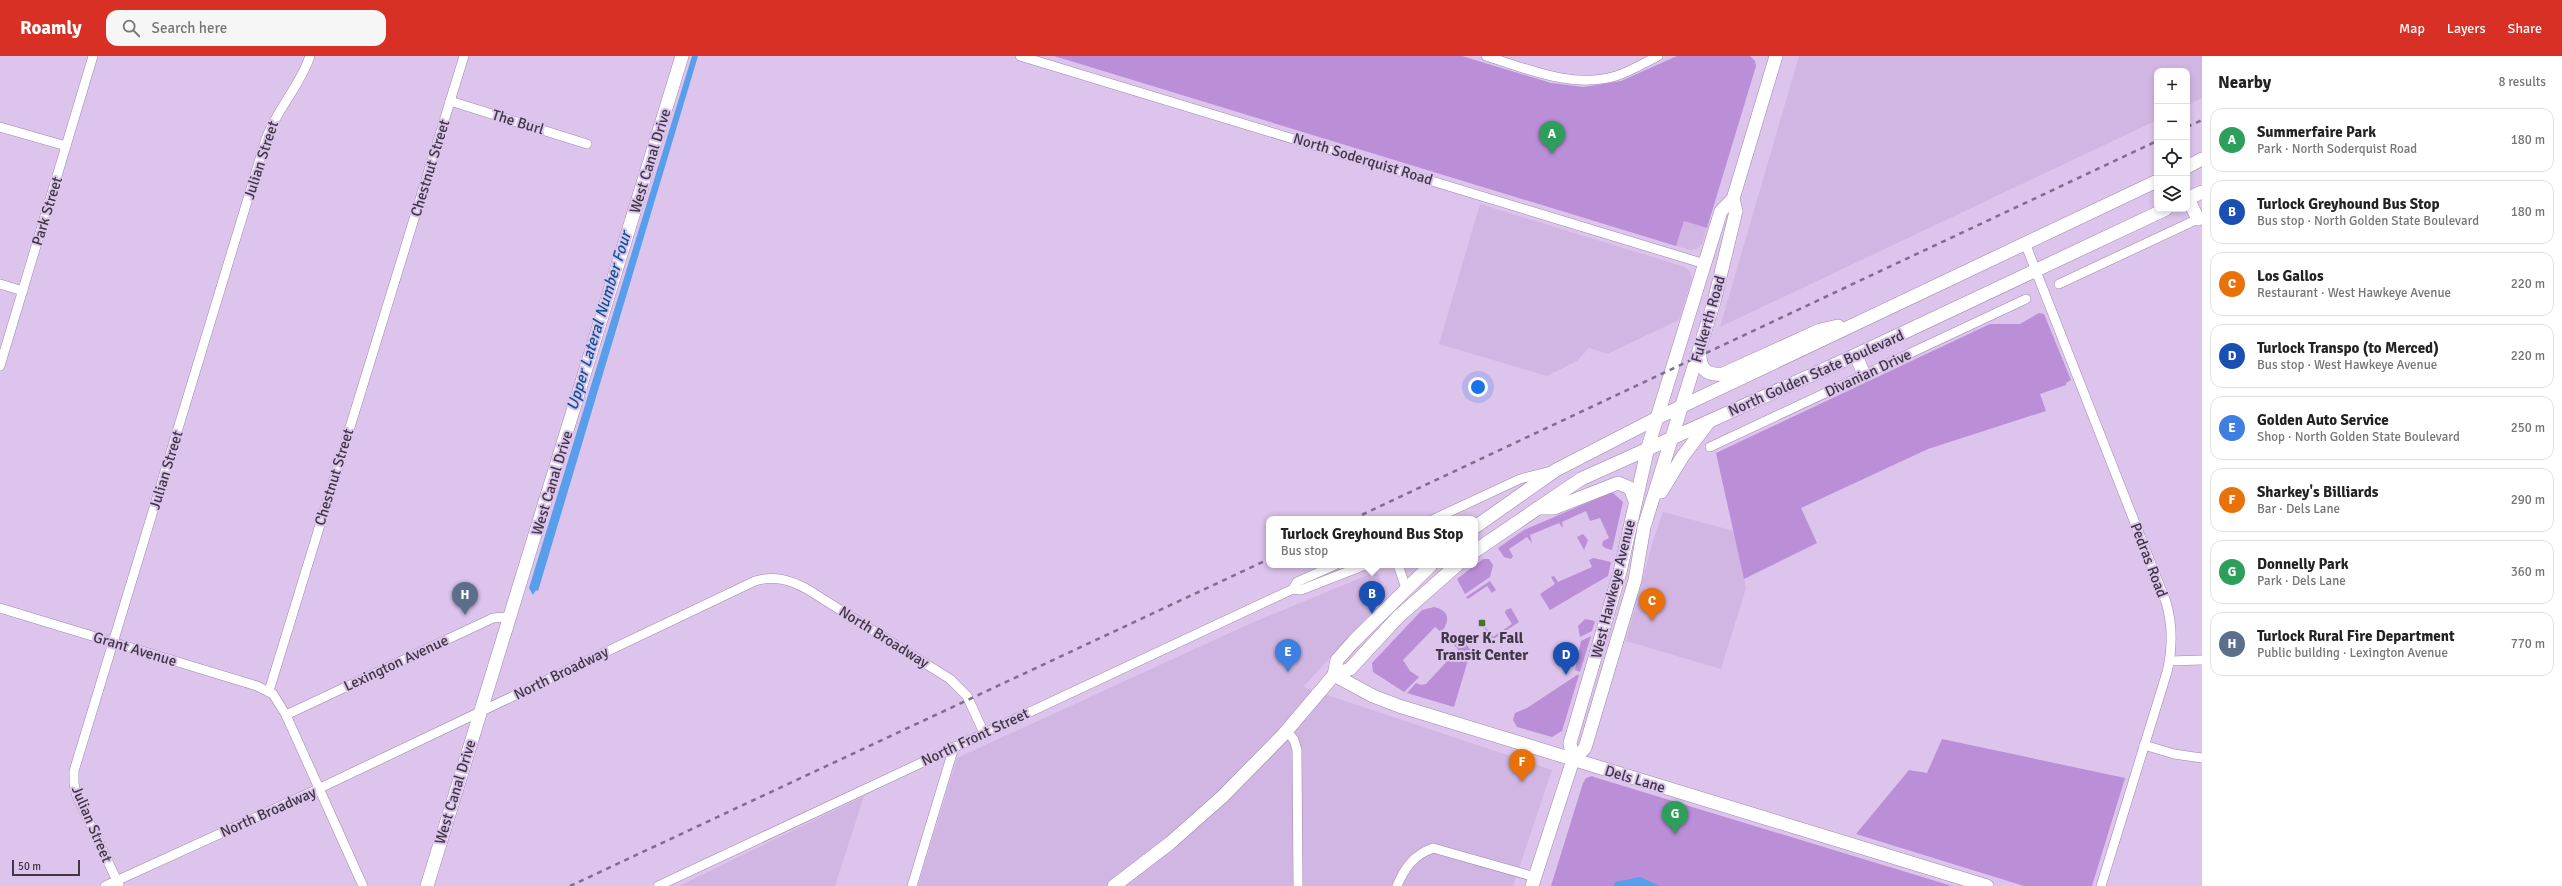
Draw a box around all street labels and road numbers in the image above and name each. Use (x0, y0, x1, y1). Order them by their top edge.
street label: The Burl (490, 106, 546, 138)
street label: West Canal Drive (626, 107, 674, 215)
street label: Chestnut Street (407, 117, 453, 219)
street label: Julian Street (240, 118, 282, 202)
street label: North Soderquist Road (1291, 129, 1435, 189)
street label: Park Street (28, 174, 66, 248)
street label: Fulkerth Road (1687, 273, 1729, 364)
street label: North Golden State Boulevard (1725, 326, 1907, 420)
street label: Divanian Drive (1822, 345, 1914, 401)
street label: Chestnut Street (311, 426, 357, 528)
street label: Julian Street (145, 428, 187, 512)
street label: West Canal Drive (528, 429, 576, 537)
street label: West Hawkeye Avenue (1587, 518, 1639, 660)
street label: Pedras Road (2127, 520, 2171, 600)
street label: North Broadway (836, 602, 932, 672)
street label: Grant Avenue (91, 628, 179, 670)
street label: Lexington Avenue (341, 631, 451, 695)
street label: North Broadway (511, 642, 611, 704)
street label: North Front Street (918, 704, 1032, 770)
street label: West Canal Drive (431, 738, 479, 846)
street label: Dels Lane (1602, 761, 1668, 797)
street label: Julian Street (68, 783, 116, 865)
street label: North Broadway (217, 783, 319, 841)

